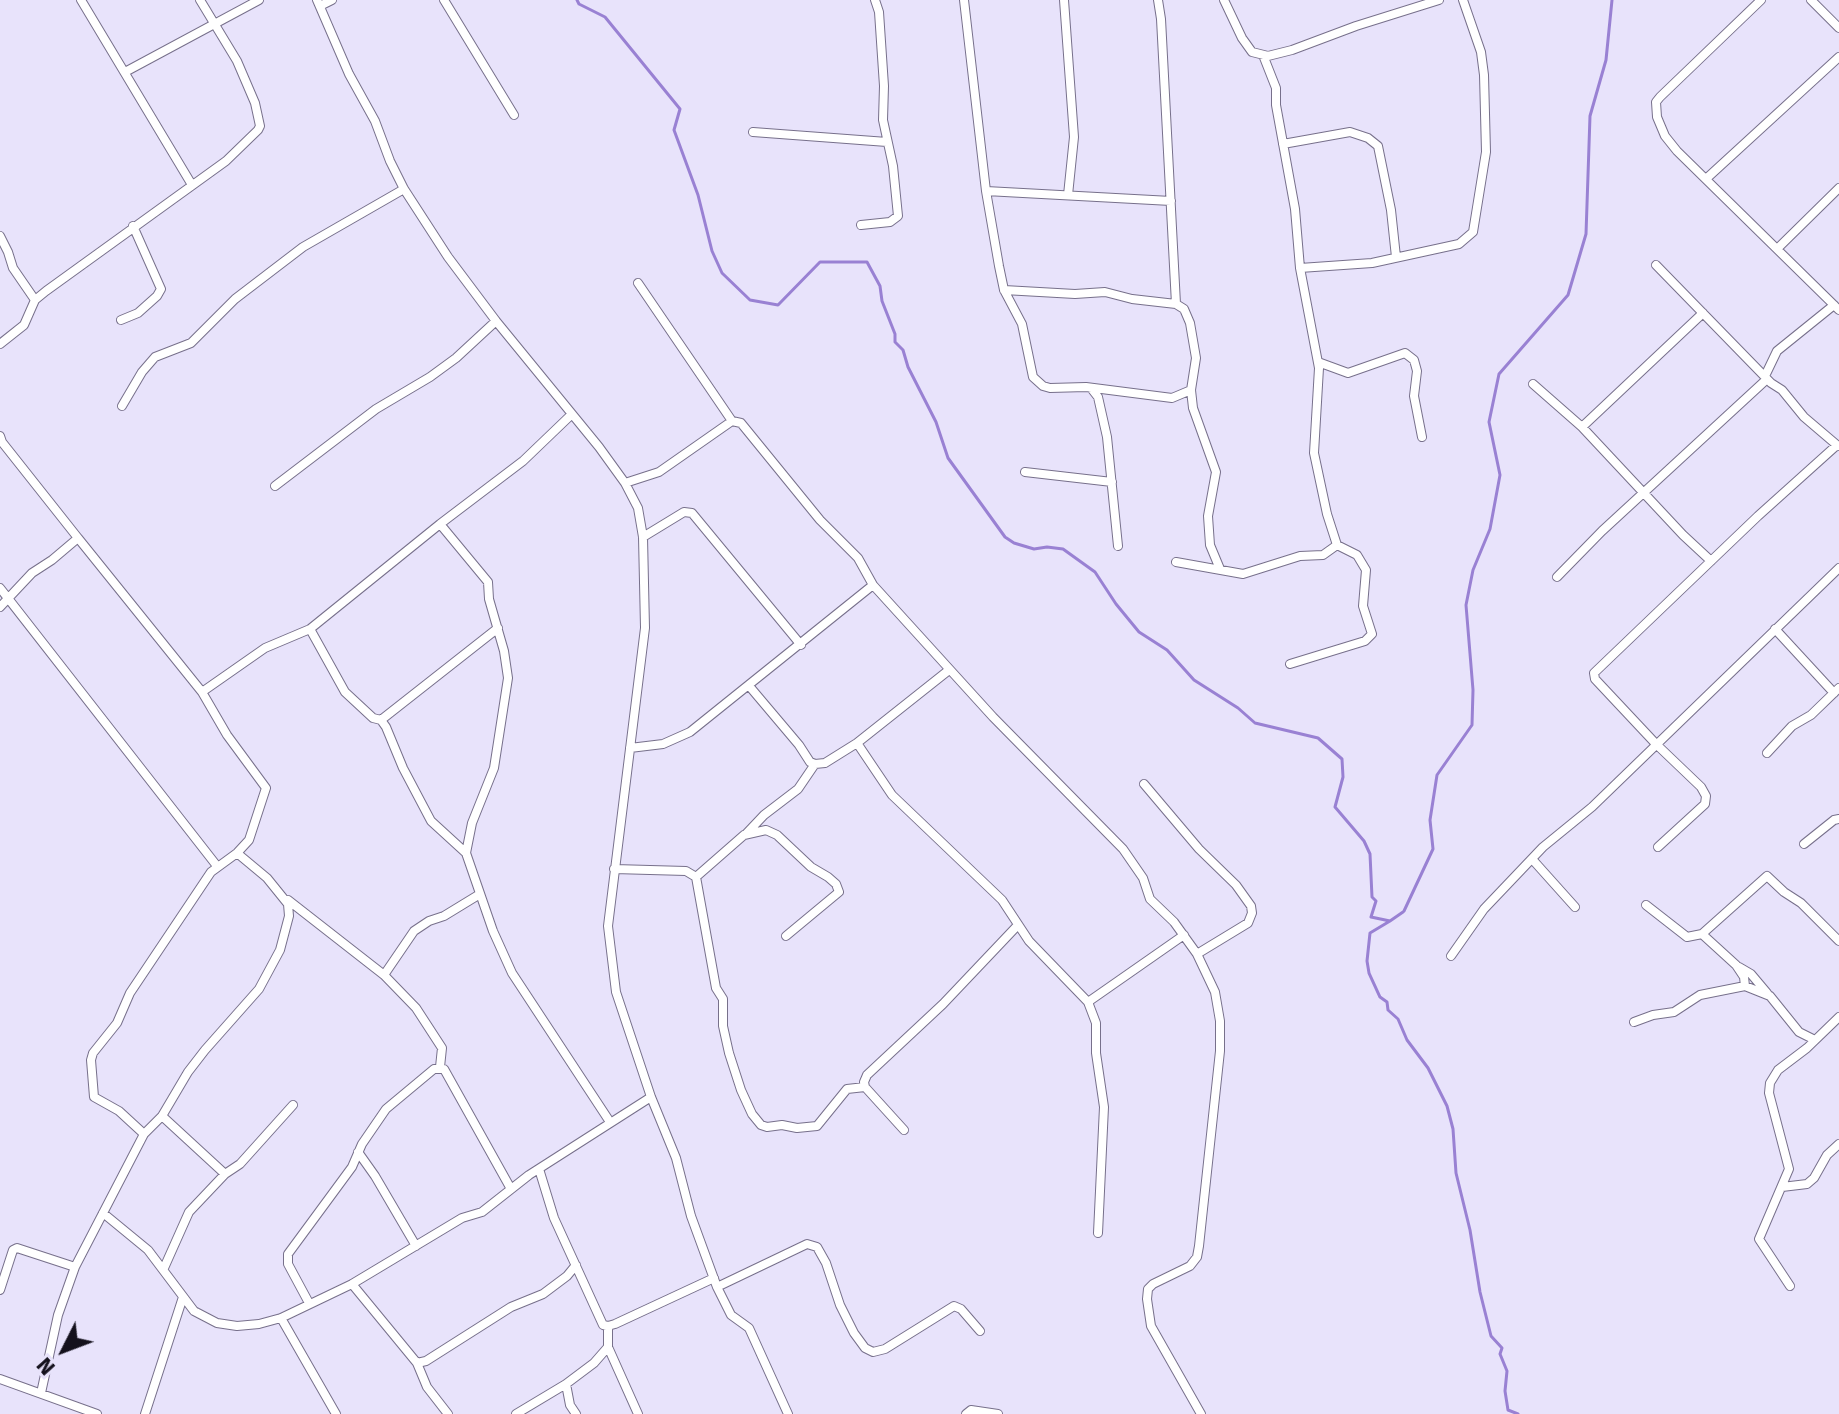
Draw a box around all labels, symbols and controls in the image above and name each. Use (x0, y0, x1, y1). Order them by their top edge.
north arrow (24, 1310, 104, 1390)
text: N (31, 1352, 61, 1381)

